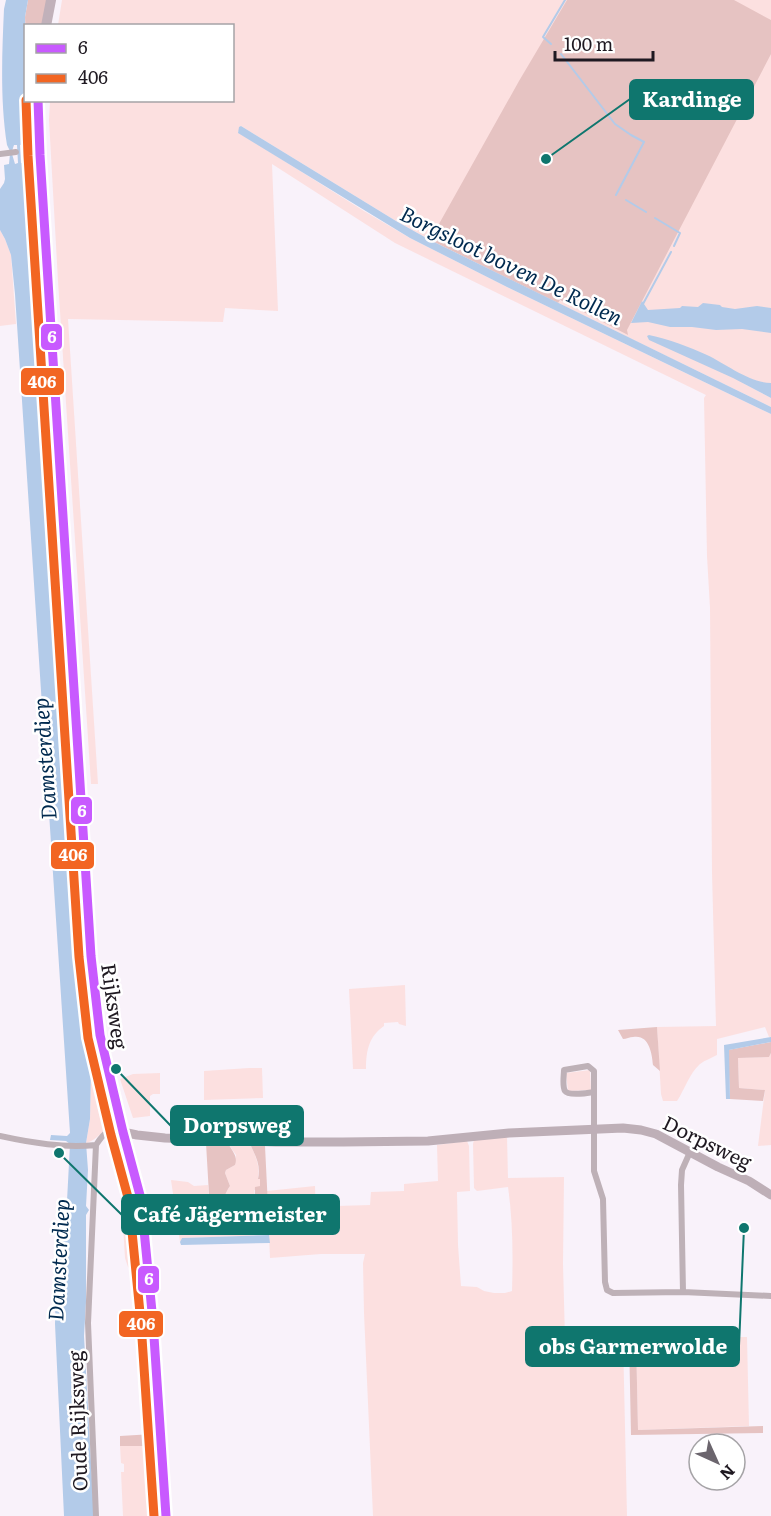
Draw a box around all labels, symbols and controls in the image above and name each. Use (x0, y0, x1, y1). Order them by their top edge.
legend (24, 24, 234, 102)
scale bar (555, 24, 652, 62)
text: 100 m (564, 30, 613, 57)
text: 6 (78, 33, 88, 60)
text: 406 (78, 63, 108, 90)
callout: Kardinge (630, 80, 753, 119)
text: Kardinge (642, 82, 742, 113)
water label: Borgsloot boven De Rollen (396, 197, 629, 332)
line badge: 6 (40, 323, 63, 351)
text: 6 (47, 324, 57, 348)
line badge: 406 (20, 367, 65, 396)
text: 406 (28, 369, 56, 393)
water label: Damsterdiep (23, 697, 63, 821)
line badge: 6 (70, 796, 93, 825)
text: 6 (77, 798, 87, 822)
line badge: 406 (50, 841, 95, 870)
text: 406 (59, 842, 87, 866)
street label: Rijksweg (95, 961, 137, 1052)
callout: Dorpsweg (171, 1106, 303, 1145)
street label: Dorpsweg (658, 1107, 758, 1176)
text: Dorpsweg (183, 1108, 291, 1139)
callout: Café Jägermeister (122, 1195, 339, 1234)
text: Café Jägermeister (133, 1197, 327, 1228)
water label: Damsterdiep (38, 1198, 76, 1322)
line badge: 6 (137, 1265, 160, 1294)
text: 6 (144, 1266, 154, 1290)
line badge: 406 (118, 1310, 164, 1338)
text: 406 (127, 1311, 155, 1335)
callout: obs Garmerwolde (526, 1327, 739, 1366)
text: obs Garmerwolde (539, 1329, 727, 1360)
street label: Oude Rijksweg (59, 1349, 93, 1492)
north arrow (687, 1432, 747, 1492)
text: N (715, 1460, 742, 1487)

